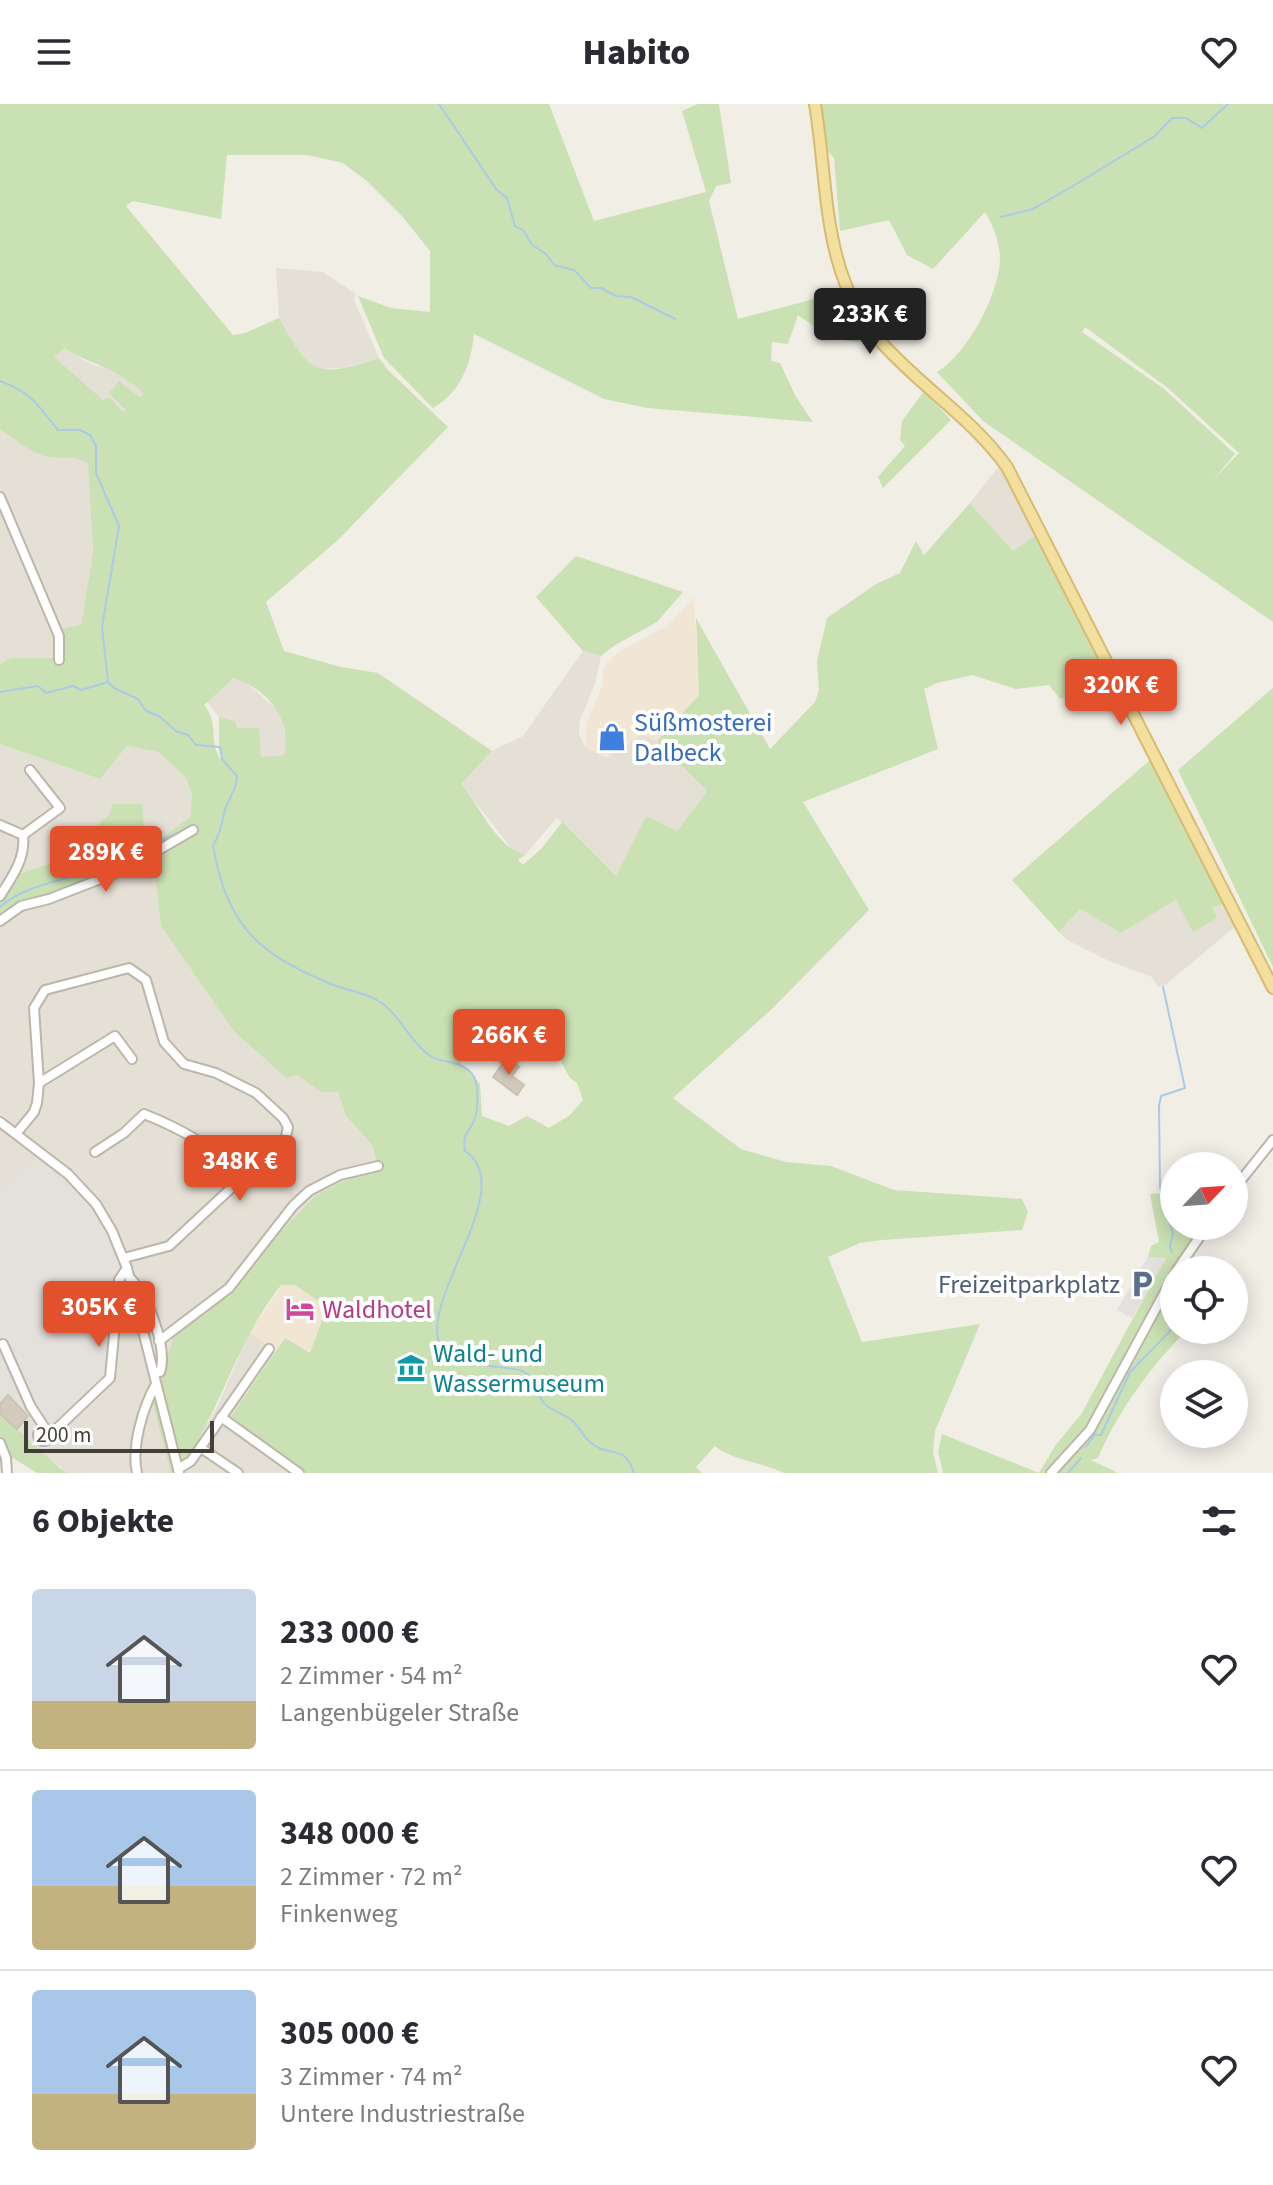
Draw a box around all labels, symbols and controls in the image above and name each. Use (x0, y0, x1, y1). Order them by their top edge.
text: Habito (583, 27, 690, 78)
icon: menu (32, 30, 76, 74)
icon: heart (1197, 30, 1241, 74)
pin: 233K € (805, 288, 935, 356)
text: 233K € (832, 295, 908, 332)
pin: 320K € (1056, 659, 1186, 727)
text: 320K € (1083, 666, 1159, 703)
place label: Süßmosterei Dalbeck (634, 704, 772, 771)
shop icon: Süßmosterei Dalbeck (597, 722, 627, 752)
pin: 289K € (41, 826, 171, 894)
text: 289K € (68, 833, 144, 870)
pin: 266K € (444, 1009, 574, 1077)
text: 266K € (471, 1016, 547, 1053)
pin: 348K € (175, 1135, 305, 1203)
text: 348K € (202, 1142, 278, 1179)
north arrow (1160, 1152, 1248, 1240)
map controls (1160, 1152, 1248, 1448)
button: locate (1160, 1256, 1248, 1344)
place label: Freizeitparkplatz (938, 1266, 1120, 1303)
parking icon: Freizeitparkplatz (1127, 1269, 1157, 1299)
pin: 305K € (34, 1281, 164, 1349)
text: 305K € (61, 1288, 137, 1325)
place label: Waldhotel (322, 1291, 432, 1328)
hotel icon: Waldhotel (285, 1294, 315, 1324)
place label: Wald- und Wassermuseum (433, 1335, 605, 1402)
museum icon: Wald- und Wassermuseum (396, 1353, 426, 1383)
button: layers (1160, 1360, 1248, 1448)
scale bar (24, 1417, 214, 1453)
text: 200 m (36, 1419, 91, 1451)
text: 6 Objekte (32, 1497, 174, 1546)
icon: filters (1197, 1499, 1241, 1543)
text: 233 000 € (280, 1608, 419, 1657)
icon: home (96, 1621, 192, 1717)
icon: heart (1197, 1647, 1241, 1691)
text: 2 Zimmer · 54 m² (280, 1657, 463, 1694)
text: Langenbügeler Straße (280, 1694, 519, 1731)
text: 348 000 € (280, 1809, 419, 1858)
icon: home (96, 1822, 192, 1918)
icon: heart (1197, 1848, 1241, 1892)
text: 2 Zimmer · 72 m² (280, 1858, 463, 1895)
text: Finkenweg (280, 1895, 397, 1932)
text: 305 000 € (280, 2009, 419, 2058)
icon: home (96, 2022, 192, 2118)
icon: heart (1197, 2048, 1241, 2092)
text: 3 Zimmer · 74 m² (280, 2058, 463, 2095)
text: Untere Industriestraße (280, 2095, 525, 2132)

